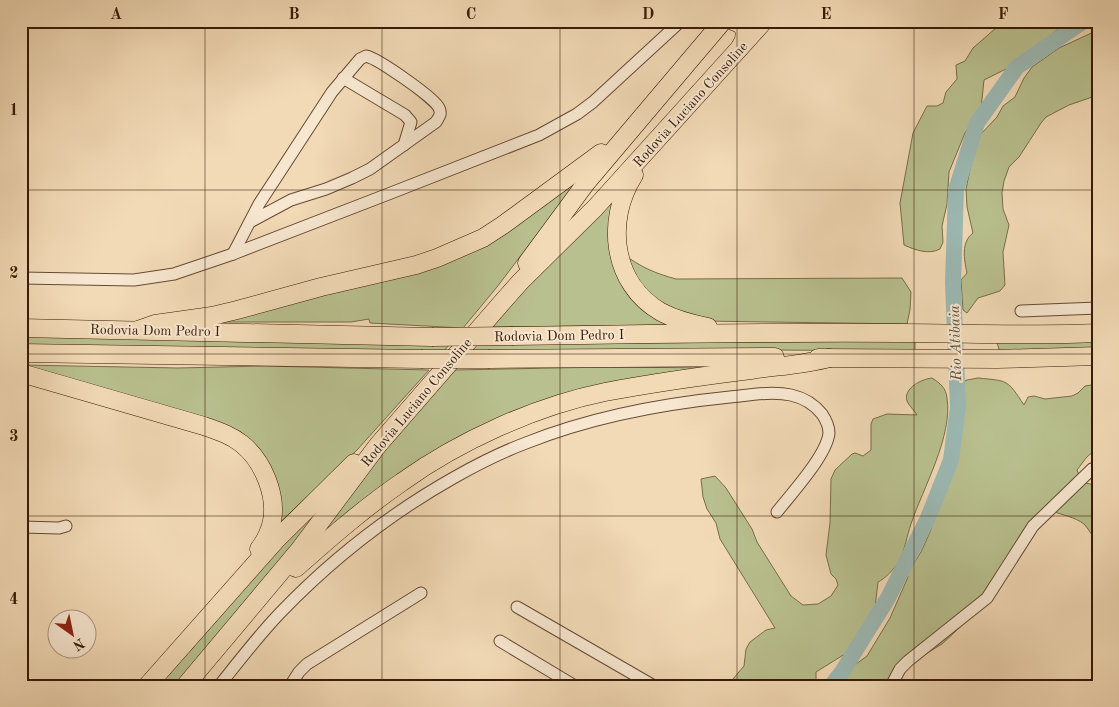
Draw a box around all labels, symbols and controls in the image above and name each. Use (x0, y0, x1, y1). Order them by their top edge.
text: A (110, 7, 122, 23)
text: B (288, 7, 300, 23)
text: C (466, 7, 476, 23)
text: D (642, 7, 654, 23)
text: E (820, 7, 832, 23)
text: F (998, 7, 1009, 23)
street label: Rodovia Luciano Consoline (631, 39, 751, 170)
text: 1 (9, 103, 19, 119)
text: 2 (9, 266, 19, 282)
water label: Rio Atibaia (948, 305, 965, 382)
street label: Rodovia Dom Pedro I (90, 323, 220, 339)
street label: Rodovia Dom Pedro I (494, 328, 624, 344)
street label: Rodovia Luciano Consoline (359, 336, 475, 470)
text: 3 (9, 429, 19, 445)
text: 4 (9, 592, 19, 608)
north arrow (48, 610, 98, 660)
text: N (70, 635, 87, 653)

